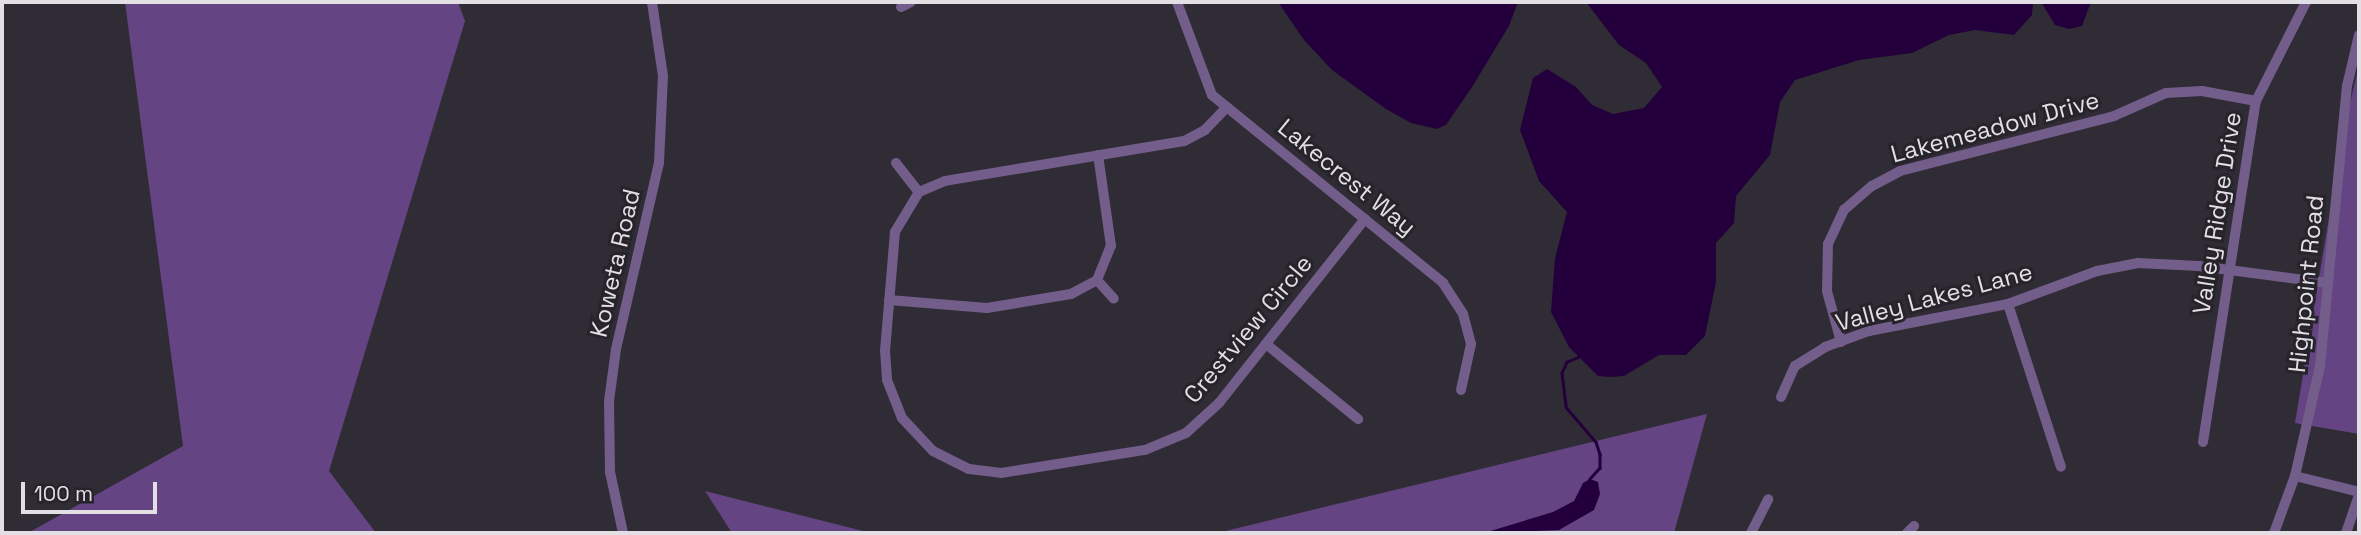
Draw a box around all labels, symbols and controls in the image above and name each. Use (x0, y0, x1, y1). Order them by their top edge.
street label: Lakemeadow Drive (1888, 85, 2102, 169)
street label: Valley Ridge Drive (2187, 110, 2247, 316)
street label: Lakecrest Way (1272, 113, 1422, 241)
street label: Koweta Road (584, 186, 646, 340)
street label: Highpoint Road (2282, 194, 2330, 374)
street label: Crestview Circle (1178, 249, 1318, 409)
street label: Valley Lakes Lane (1832, 257, 2036, 337)
scale bar (24, 468, 161, 512)
text: 100 m (34, 480, 93, 507)

